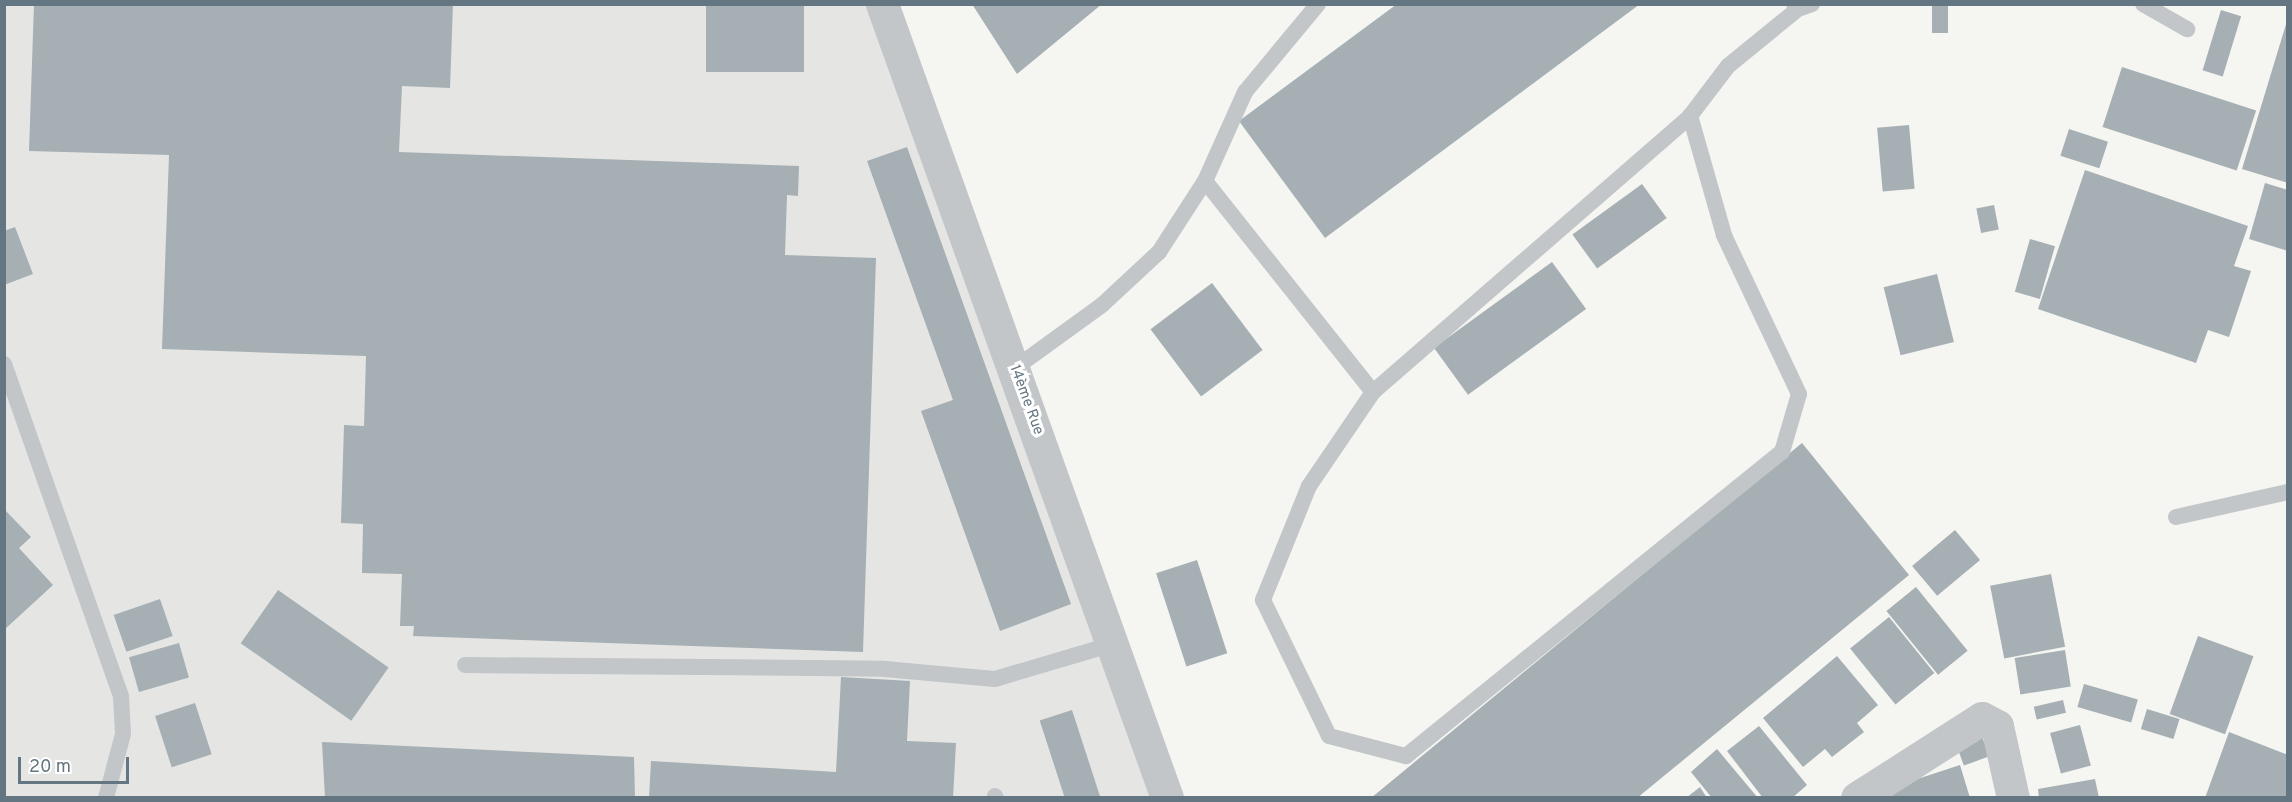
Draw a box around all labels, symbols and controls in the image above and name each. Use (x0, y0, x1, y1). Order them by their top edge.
street label: 14ème Rue (1005, 362, 1047, 438)
scale bar (21, 745, 132, 783)
text: 20 m (29, 756, 71, 779)

